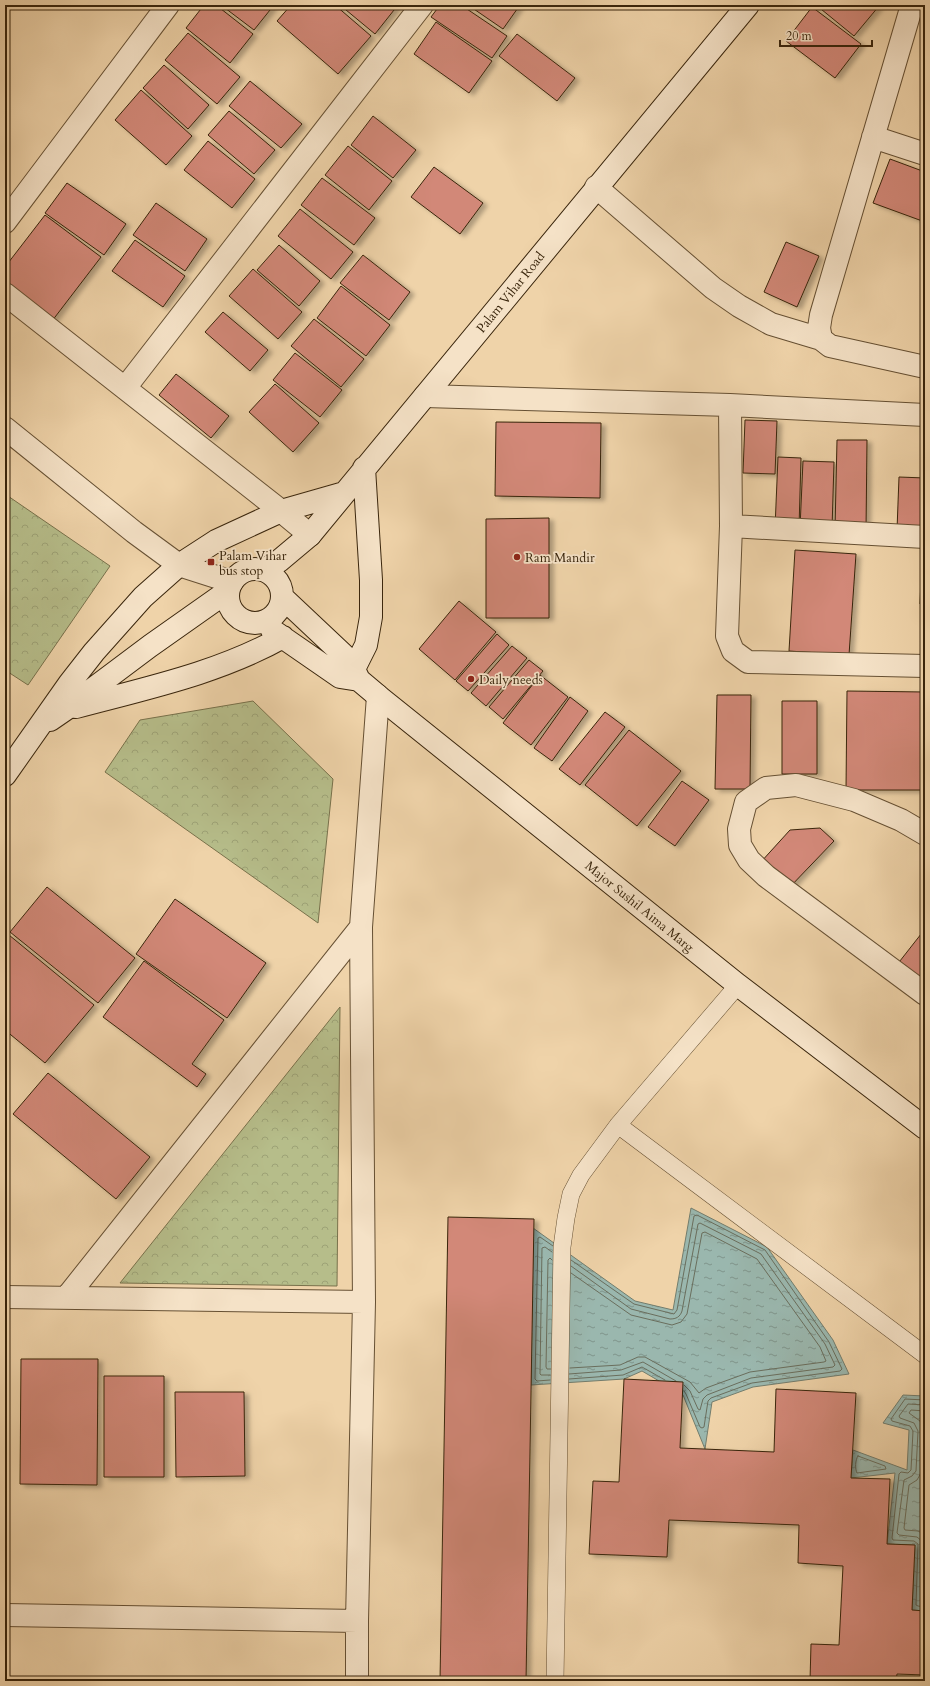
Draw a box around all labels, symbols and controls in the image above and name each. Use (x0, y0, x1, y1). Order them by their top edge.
scale bar (780, 22, 872, 48)
text: 20 m (786, 28, 813, 44)
street label: Palam Vihar Road (472, 248, 549, 337)
place label: Palam Vihar bus stop (219, 547, 287, 580)
place label: Ram Mandir (525, 549, 595, 567)
marker: Ram Mandir (512, 552, 522, 562)
marker: Palam Vihar bus stop (206, 557, 216, 567)
place label: Daily needs (479, 671, 543, 689)
marker: Daily needs (466, 674, 476, 684)
street label: Major Sushil Aima Marg (581, 857, 698, 957)

